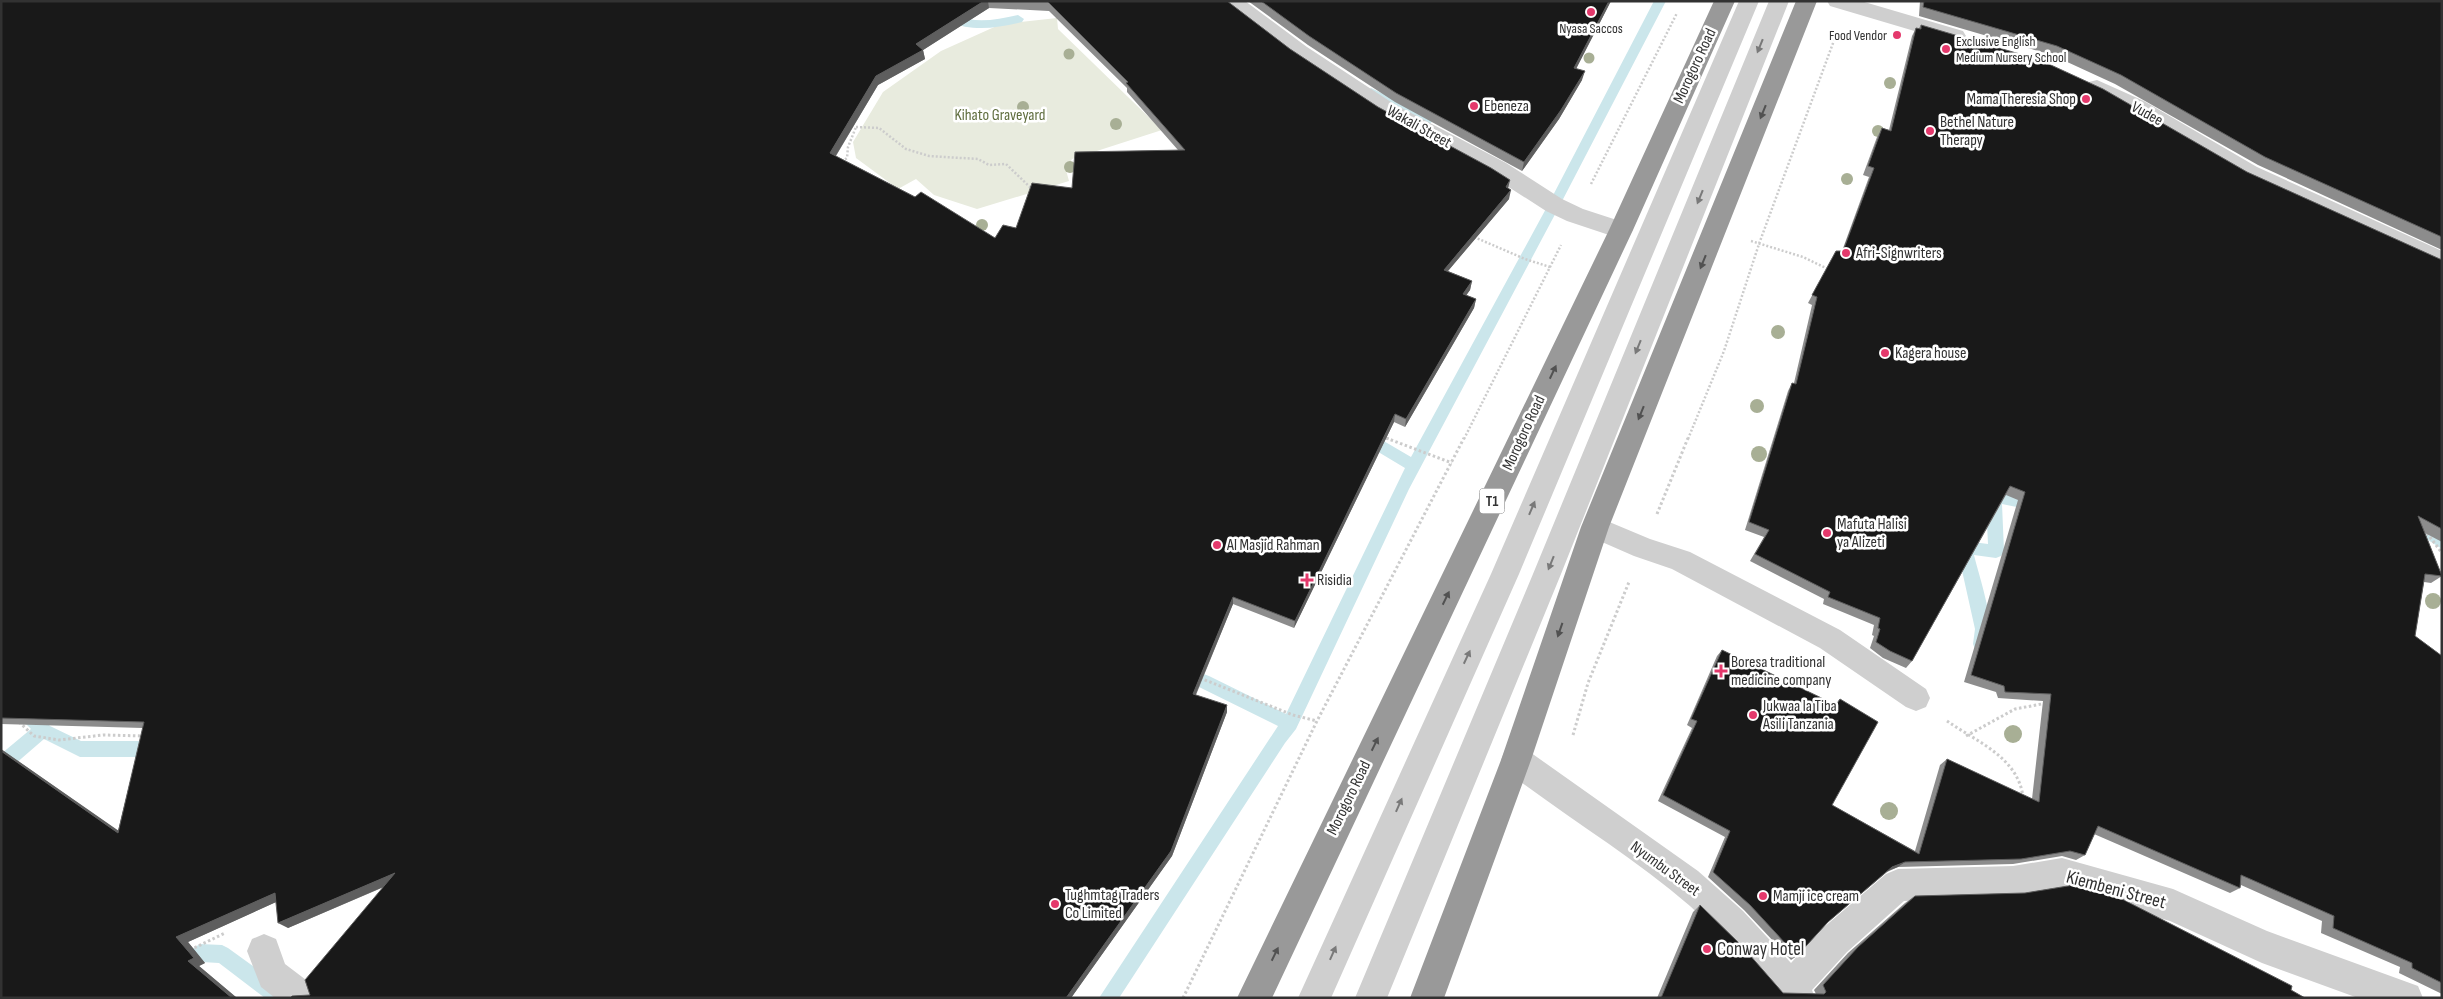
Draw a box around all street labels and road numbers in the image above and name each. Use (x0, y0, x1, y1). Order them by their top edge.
street label: Morogoro Road (1669, 26, 1721, 106)
street label: Vudee (2128, 98, 2166, 130)
street label: Wakali Street (1383, 101, 1455, 153)
street label: Morogoro Road (1498, 393, 1550, 473)
road number: T1 (1480, 488, 1504, 514)
street label: Morogoro Road (1323, 758, 1375, 838)
street label: Nyumbu Street (1627, 838, 1703, 901)
street label: Kiembeni Street (2064, 866, 2169, 914)

